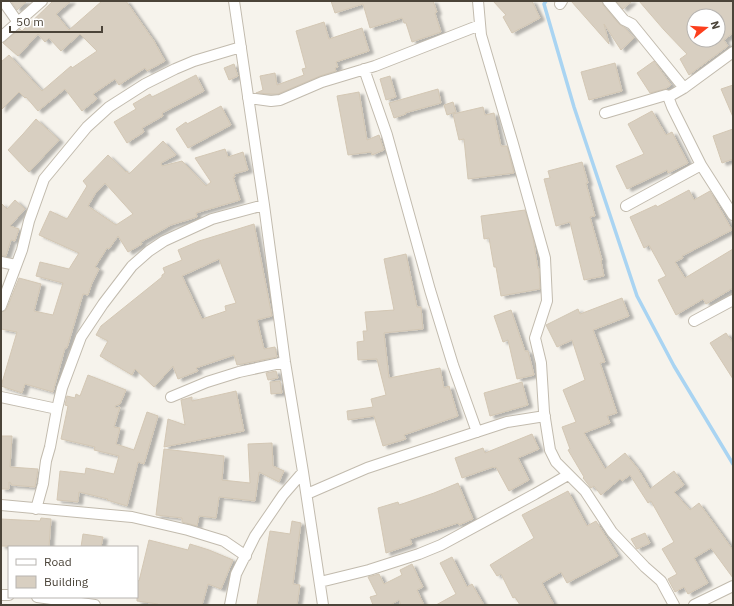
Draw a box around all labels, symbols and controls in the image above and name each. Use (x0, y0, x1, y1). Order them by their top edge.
scale bar (10, 8, 102, 34)
north arrow (686, 8, 726, 48)
text: 50 m (16, 14, 44, 29)
text: N (708, 19, 723, 31)
legend (8, 546, 138, 598)
text: Road (44, 554, 72, 569)
text: Building (44, 574, 89, 589)

